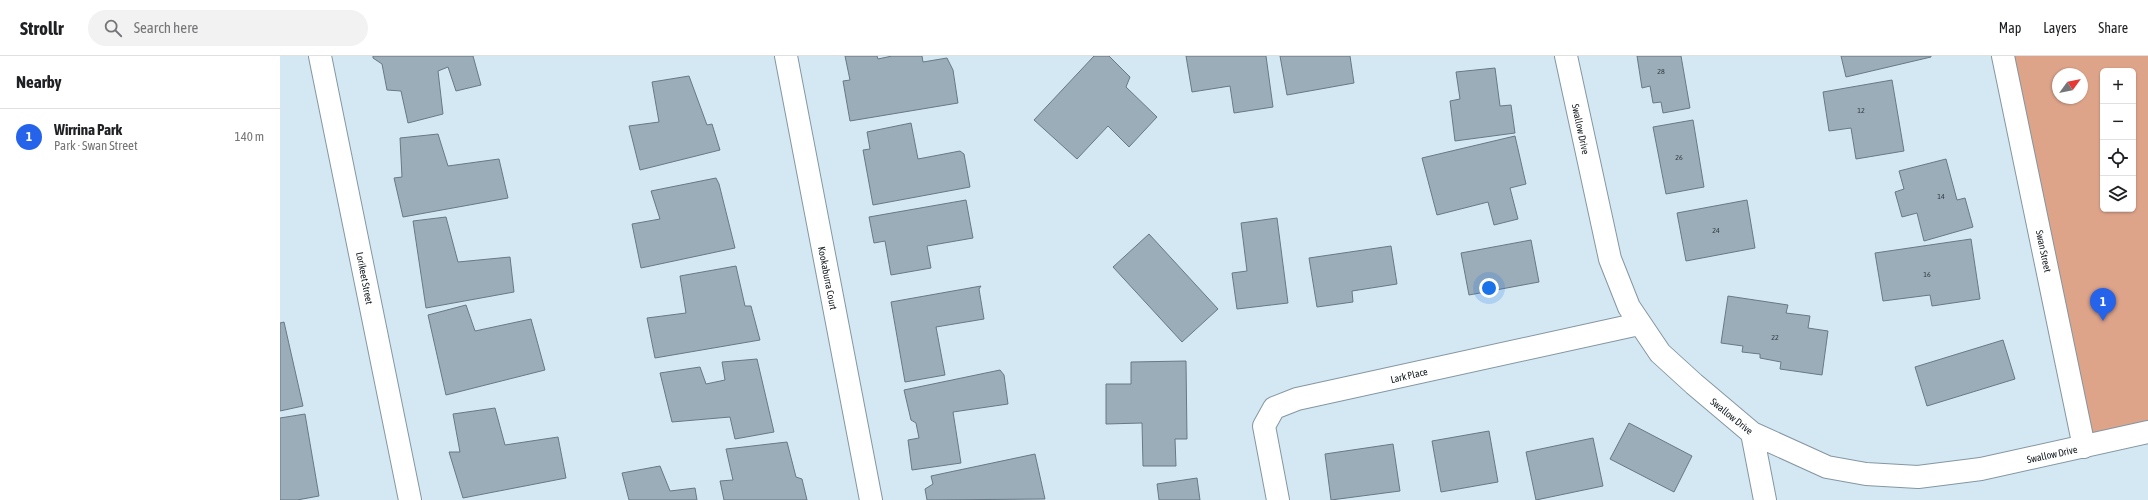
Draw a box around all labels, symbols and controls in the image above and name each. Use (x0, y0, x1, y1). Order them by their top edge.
search box (88, 10, 368, 46)
text: Strollr (20, 17, 64, 39)
icon: search (102, 17, 124, 39)
text: Search here (134, 19, 198, 36)
text: Map (1999, 20, 2021, 36)
text: Layers (2043, 20, 2076, 36)
text: Share (2098, 20, 2128, 36)
house number: 28 (1657, 67, 1665, 76)
north arrow (2052, 68, 2088, 104)
map controls (2100, 68, 2136, 212)
button: + (2100, 68, 2136, 104)
text: Nearby (16, 72, 62, 92)
street label: Swallow Drive (1570, 103, 1591, 156)
button: − (2100, 104, 2136, 140)
house number: 12 (1857, 106, 1865, 115)
text: Wirrina Park (54, 121, 122, 138)
text: 1 (26, 129, 32, 144)
text: 140 m (235, 129, 264, 144)
text: Park · Swan Street (54, 138, 138, 153)
button: locate (2100, 140, 2136, 176)
house number: 26 (1675, 153, 1683, 162)
button: layers (2100, 176, 2136, 212)
house number: 14 (1937, 192, 1945, 201)
house number: 24 (1712, 226, 1720, 235)
street label: Swan Street (2034, 229, 2053, 273)
street label: Kookaburra Court (816, 246, 839, 311)
street label: Lorikeet Street (354, 251, 375, 305)
house number: 16 (1923, 270, 1931, 279)
your location (1479, 278, 1499, 298)
pin: 1 (2090, 288, 2116, 321)
house number: 22 (1771, 333, 1779, 342)
street label: Lark Place (1390, 366, 1429, 385)
street label: Swallow Drive (1708, 396, 1755, 437)
street label: Swallow Drive (2026, 444, 2079, 465)

